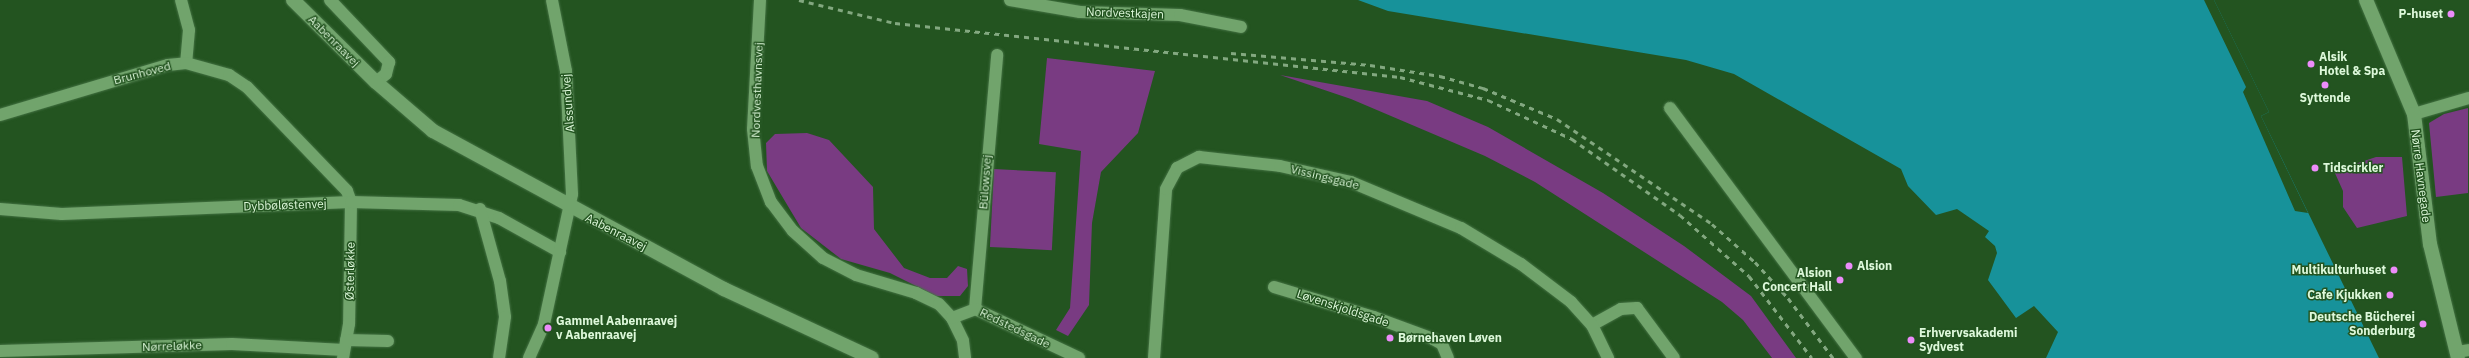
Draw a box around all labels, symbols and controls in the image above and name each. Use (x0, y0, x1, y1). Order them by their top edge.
street label: Nordvestkajen (1086, 4, 1164, 22)
place label: P-huset (2399, 7, 2443, 21)
marker: P-huset (2446, 9, 2456, 19)
street label: Aabenraavej (305, 12, 363, 70)
street label: Nordvesthavnsvej (748, 42, 766, 138)
place label: Alsik Hotel & Spa (2319, 50, 2385, 78)
street label: Brunhoved (112, 58, 172, 88)
marker: Alsik Hotel & Spa (2306, 59, 2316, 69)
street label: Alssundvej (559, 73, 577, 133)
marker: Syttende (2320, 80, 2330, 90)
place label: Syttende (2300, 91, 2350, 105)
street label: Nørre Havnegade (2408, 129, 2434, 223)
street label: Bülowsvej (976, 154, 994, 210)
place label: Tidscirkler (2323, 161, 2383, 175)
street label: Vissingsgade (1289, 162, 1361, 192)
marker: Tidscirkler (2310, 163, 2320, 173)
street label: Dybbøløstenvej (243, 196, 327, 214)
street label: Aabenraavej (583, 210, 649, 254)
street label: Østerløkke (342, 242, 358, 300)
place label: Alsion (1857, 259, 1892, 273)
marker: Alsion (1844, 261, 1854, 271)
place label: Multikulturhuset (2292, 263, 2386, 277)
marker: Multikulturhuset (2389, 265, 2399, 275)
place label: Alsion Concert Hall (1762, 266, 1832, 294)
marker: Alsion Concert Hall (1835, 275, 1845, 285)
street label: Løvenskjoldsgade (1295, 286, 1391, 330)
place label: Cafe Kjukken (2307, 288, 2382, 302)
marker: Cafe Kjukken (2385, 290, 2395, 300)
street label: Redstedsgade (977, 305, 1053, 351)
place label: Deutsche Bücherei Sonderburg (2309, 310, 2415, 338)
place label: Gammel Aabenraavej v Aabenraavej (556, 314, 677, 342)
marker: Deutsche Bücherei Sonderburg (2418, 319, 2428, 329)
marker: Gammel Aabenraavej v Aabenraavej (543, 323, 553, 333)
place label: Erhvervsakademi Sydvest (1919, 326, 2017, 354)
place label: Børnehaven Løven (1398, 331, 1502, 345)
marker: Børnehaven Løven (1385, 333, 1395, 343)
marker: Erhvervsakademi Sydvest (1906, 335, 1916, 345)
street label: Nørreløkke (142, 338, 202, 354)

